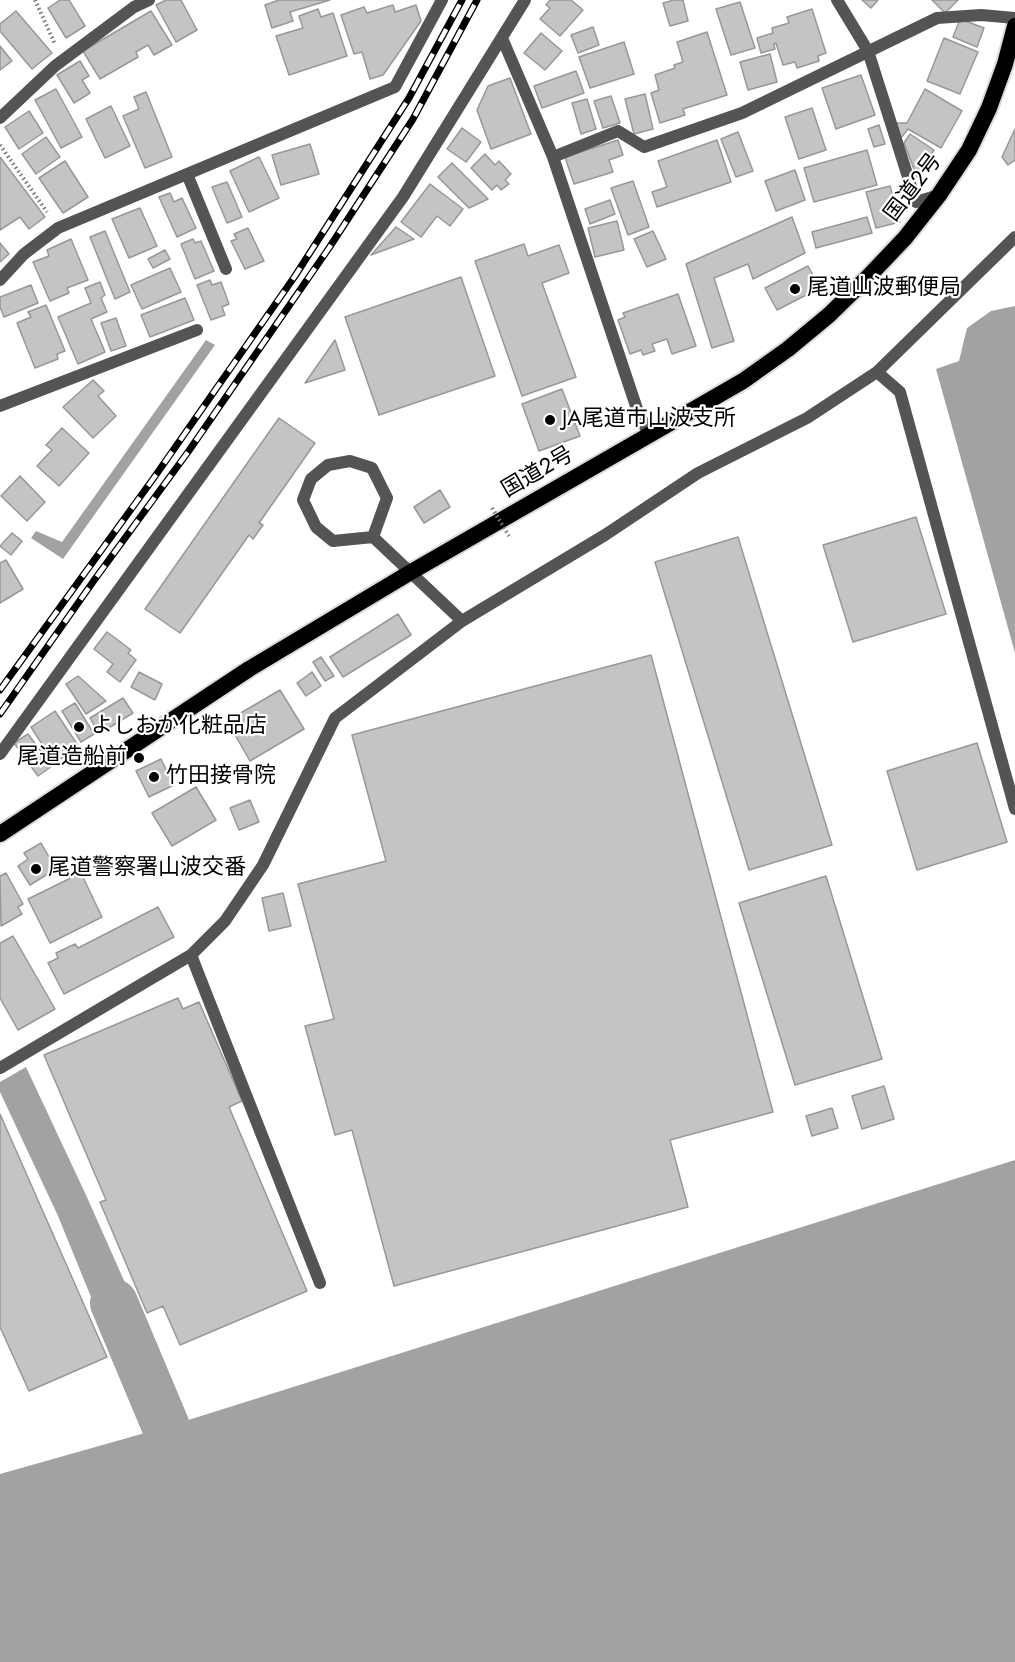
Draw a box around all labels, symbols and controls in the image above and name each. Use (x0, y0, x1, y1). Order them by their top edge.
street label: 国道2号 (880, 149, 948, 227)
place label: 尾道山波郵便局 (807, 276, 961, 302)
marker: 尾道山波郵便局 (788, 282, 802, 296)
place label: JA尾道市山波支所 (562, 407, 736, 433)
marker: JA尾道市山波支所 (543, 413, 557, 427)
street label: 国道2号 (497, 442, 579, 504)
place label: よしおか化粧品店 (91, 714, 267, 740)
marker: よしおか化粧品店 (72, 720, 86, 734)
place label: 尾道造船前 (17, 745, 127, 771)
marker: 尾道造船前 (132, 751, 146, 765)
place label: 竹田接骨院 (166, 764, 276, 790)
marker: 竹田接骨院 (147, 770, 161, 784)
place label: 尾道警察署山波交番 (48, 856, 246, 882)
marker: 尾道警察署山波交番 (29, 862, 43, 876)

